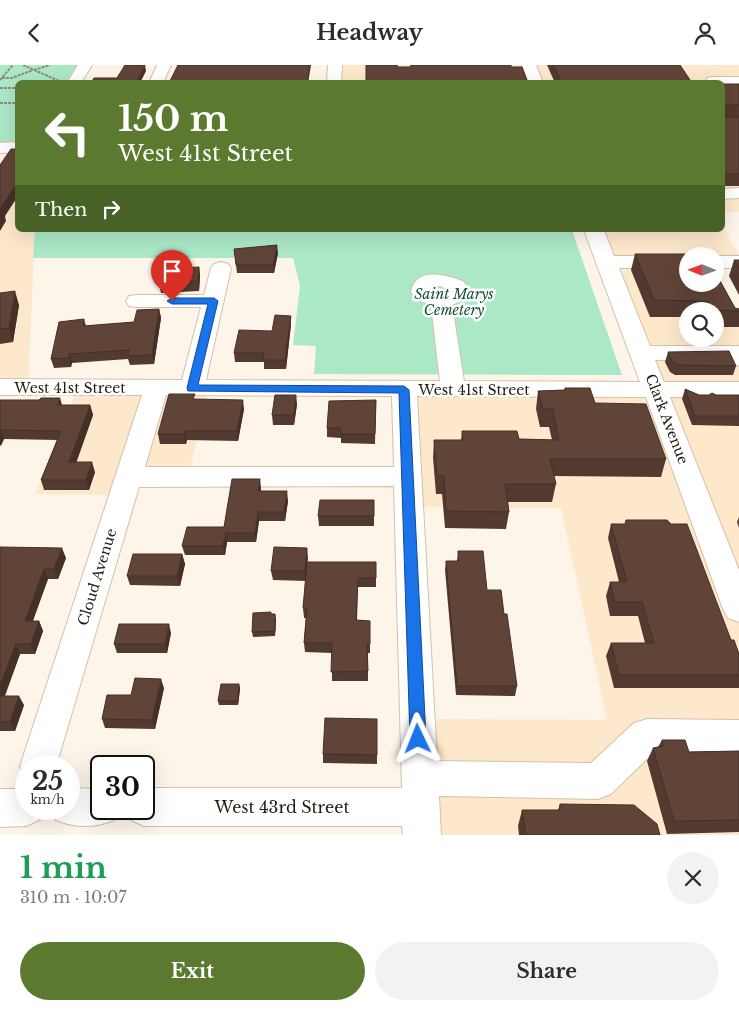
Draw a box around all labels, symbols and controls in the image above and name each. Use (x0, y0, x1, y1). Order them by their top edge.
icon: back (20, 19, 48, 47)
text: Headway (316, 19, 423, 46)
icon: person (691, 19, 719, 47)
text: 150 m (118, 97, 229, 140)
icon: left (35, 100, 100, 165)
text: West 41st Street (118, 140, 293, 167)
icon: right (97, 195, 125, 223)
text: Then (35, 198, 87, 221)
north arrow (679, 247, 724, 293)
map controls (679, 247, 724, 347)
pin (151, 250, 193, 301)
icon: arrive (158, 257, 186, 285)
park label: Saint Marys Cemetery (414, 285, 494, 319)
button: search (679, 302, 724, 347)
street label: Clark Avenue (641, 371, 693, 467)
street label: West 41st Street (13, 379, 126, 397)
street label: West 41st Street (417, 381, 530, 399)
street label: Cloud Avenue (74, 526, 120, 628)
position arrow (391, 712, 443, 764)
speed limit sign: 30 (90, 755, 155, 820)
text: 25 (32, 766, 63, 797)
text: km/h (30, 792, 65, 807)
street label: West 43rd Street (214, 797, 349, 817)
text: 1 min (20, 849, 107, 886)
button: close (667, 852, 719, 904)
text: 310 m · 10:07 (20, 887, 127, 907)
button: Exit (20, 942, 365, 1000)
button: Share (375, 942, 719, 1000)

